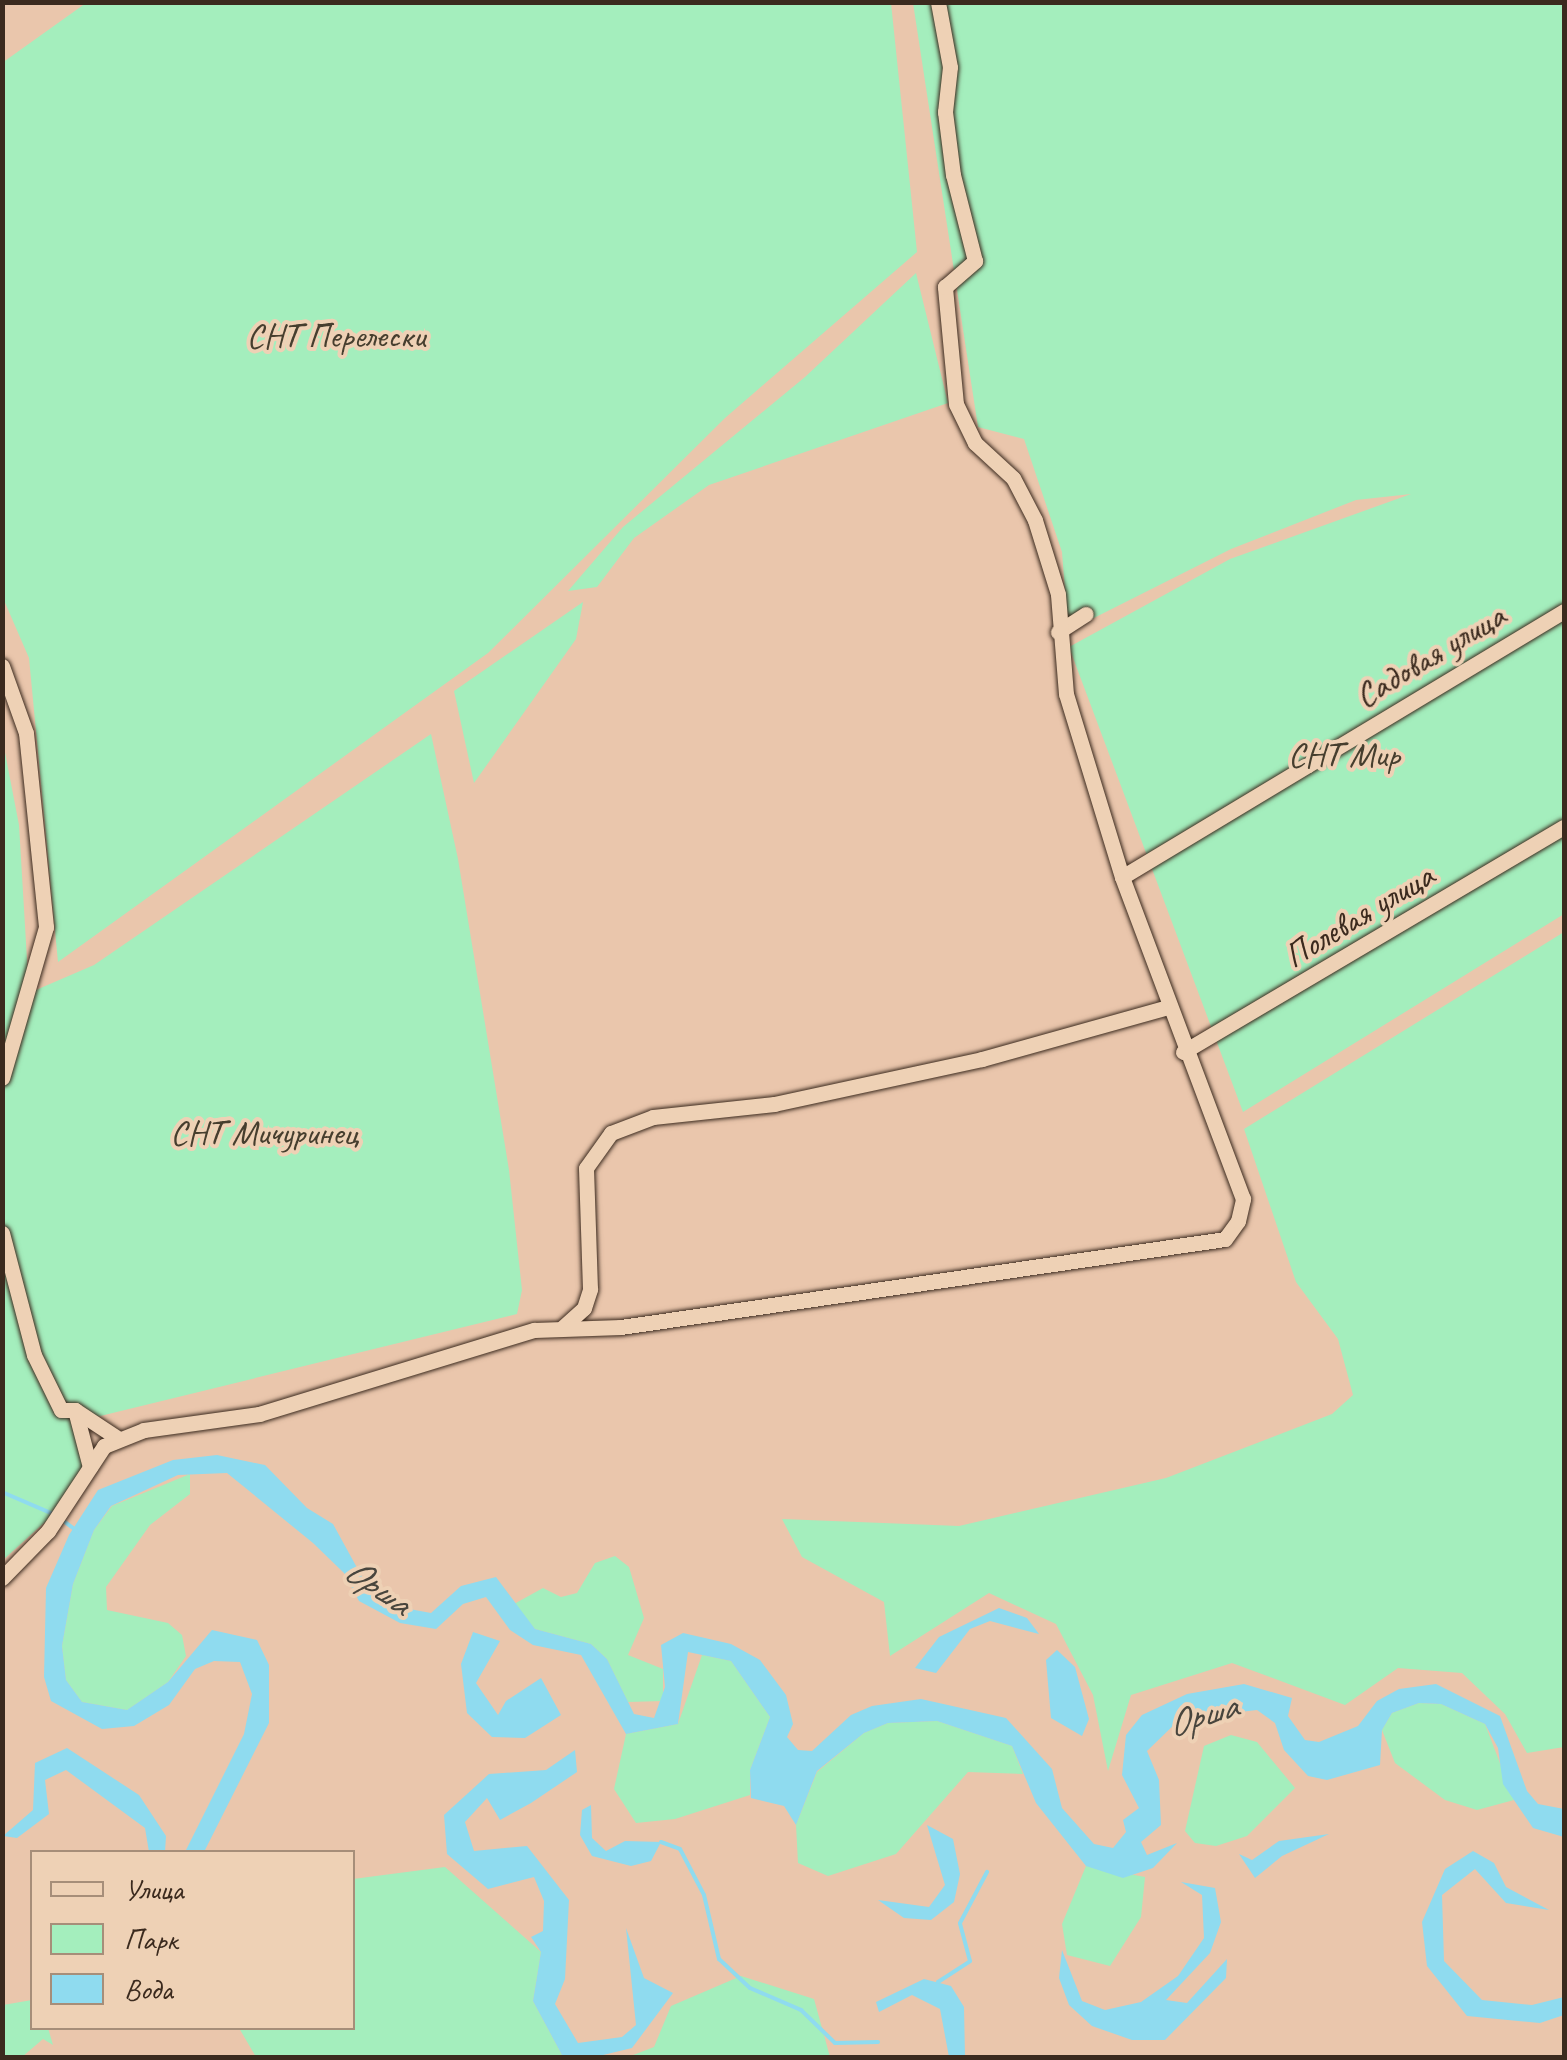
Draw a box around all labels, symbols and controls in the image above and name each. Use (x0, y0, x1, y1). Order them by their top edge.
park label: СНТ Перелески (247, 315, 425, 357)
street label: Садовая улица (1346, 594, 1514, 718)
park label: СНТ Мир (1288, 734, 1400, 776)
street label: Полевая улица (1276, 854, 1442, 978)
park label: СНТ Мичуринец (170, 1112, 358, 1154)
water label: Орша (336, 1547, 420, 1625)
water label: Орша (1162, 1683, 1242, 1747)
legend (30, 1850, 355, 2030)
text: Улица (124, 1870, 183, 1908)
text: Парк (124, 1920, 178, 1958)
text: Вода (124, 1970, 173, 2008)

